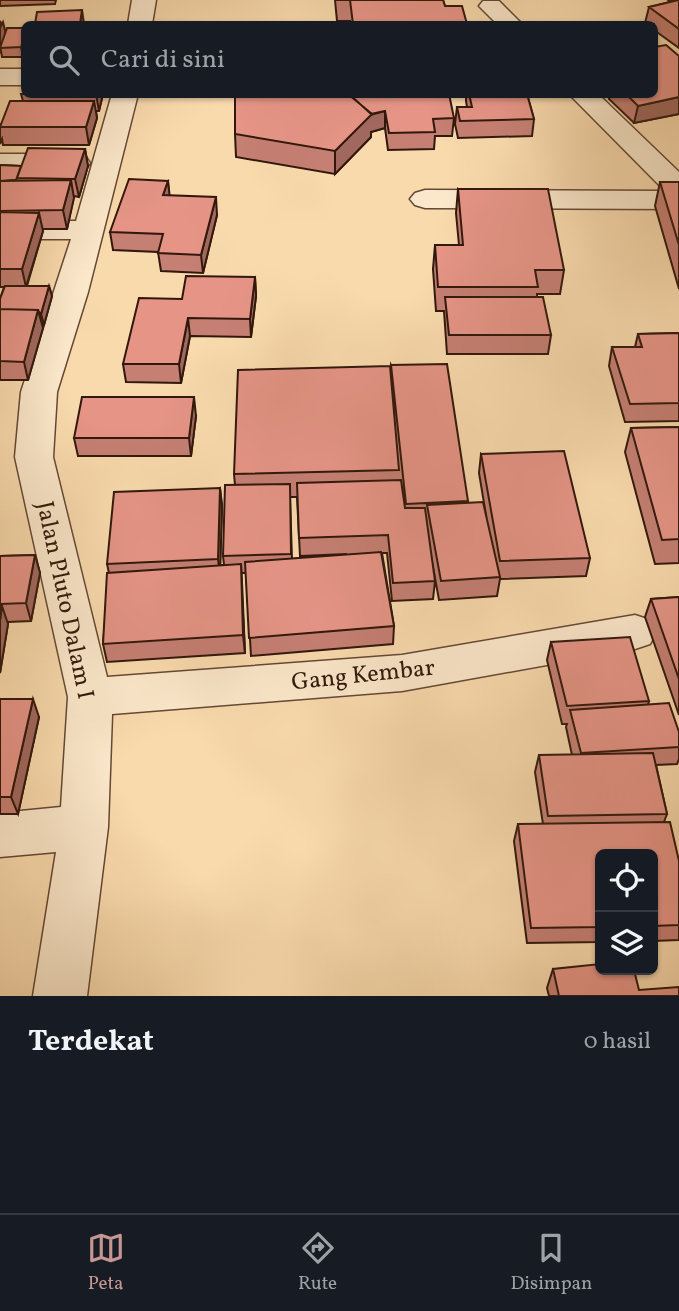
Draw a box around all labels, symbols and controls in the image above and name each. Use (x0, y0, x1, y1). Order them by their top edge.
search box (21, 21, 658, 98)
icon: search (45, 41, 83, 79)
text: Cari di sini (101, 42, 225, 78)
street label: Jalan Pluto Dalam I (26, 498, 102, 703)
street label: Gang Kembar (290, 652, 437, 700)
map controls (595, 849, 658, 975)
button: locate (595, 849, 658, 912)
button: layers (595, 912, 658, 975)
text: Terdekat (28, 1021, 154, 1063)
text: 0 hasil (584, 1026, 651, 1058)
tab: Peta (87, 1229, 125, 1297)
tab: Rute (298, 1229, 337, 1297)
tab: Disimpan (510, 1229, 592, 1297)

